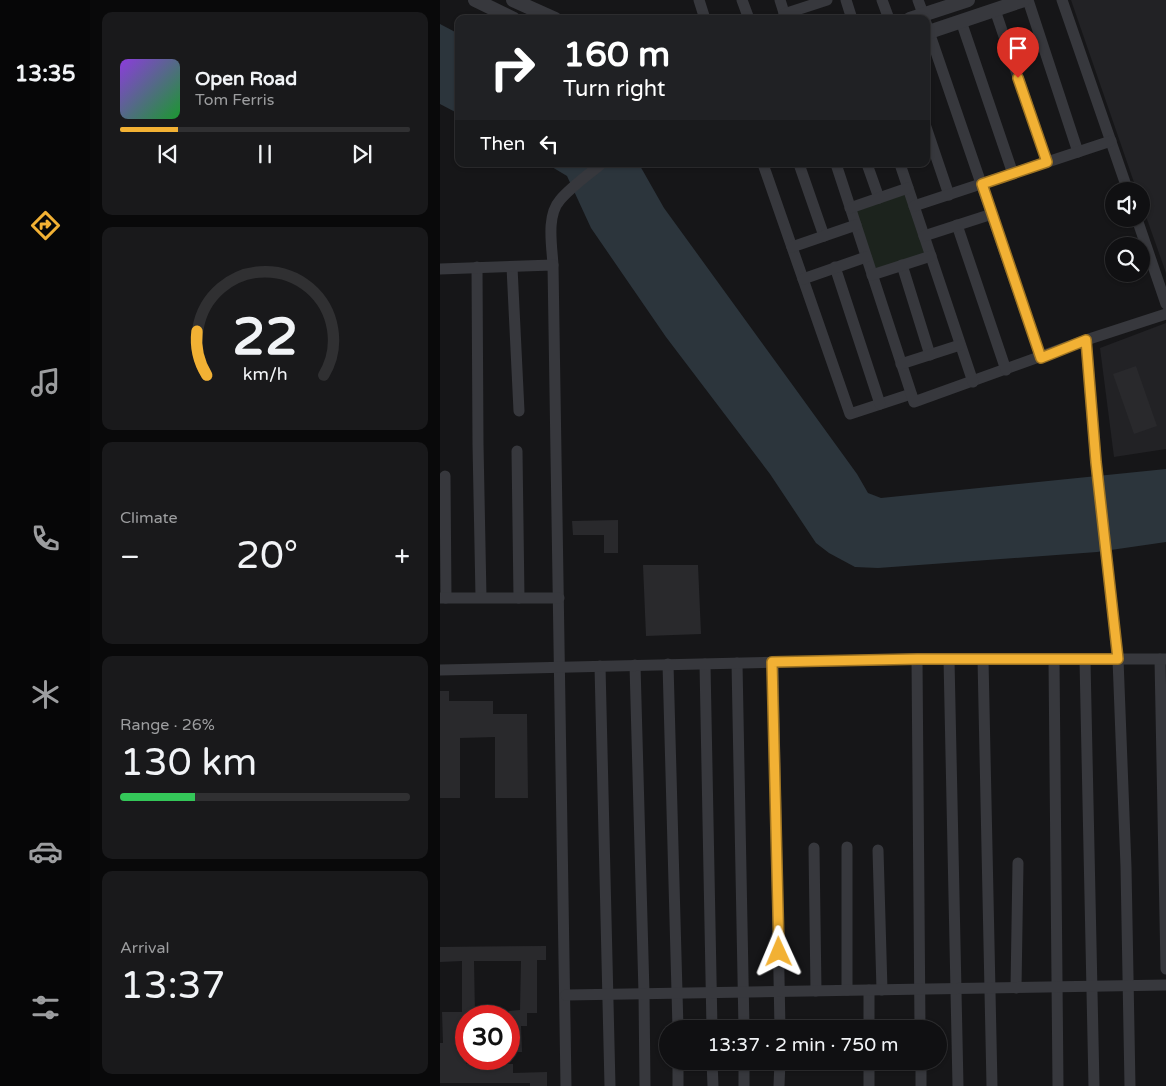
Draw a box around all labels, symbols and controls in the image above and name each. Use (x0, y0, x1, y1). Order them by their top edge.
pin (997, 27, 1039, 78)
text: 160 m (563, 34, 670, 76)
icon: arrive (1004, 34, 1032, 62)
icon: right (480, 35, 545, 100)
text: 13:35 (15, 61, 75, 87)
text: Open Road (195, 68, 297, 90)
text: Turn right (563, 76, 665, 102)
text: Tom Ferris (195, 90, 274, 110)
icon: left (535, 130, 563, 158)
text: Then (480, 133, 525, 155)
icon: previous (154, 140, 182, 168)
icon: pause (251, 140, 279, 168)
icon: next (348, 140, 376, 168)
map controls (1105, 182, 1150, 282)
button: sound (1105, 182, 1150, 227)
icon: directions (28, 208, 63, 243)
button: search (1105, 237, 1150, 282)
text: 22 (232, 306, 298, 369)
text: km/h (243, 364, 287, 385)
icon: music (28, 365, 63, 400)
text: Climate (120, 508, 178, 528)
icon: phone (28, 521, 63, 556)
text: 20° (236, 533, 298, 579)
text: − (120, 540, 140, 574)
text: + (394, 540, 410, 574)
icon: climate (28, 677, 63, 712)
text: Range · 26% (120, 715, 215, 735)
text: 130 km (120, 740, 257, 786)
icon: car (28, 834, 63, 869)
position arrow (752, 925, 804, 977)
text: Arrival (120, 938, 169, 958)
text: 13:37 (120, 963, 225, 1009)
icon: filters (28, 990, 63, 1025)
speed limit sign: 30 (455, 1005, 520, 1070)
text: 13:37 · 2 min · 750 m (707, 1034, 899, 1056)

